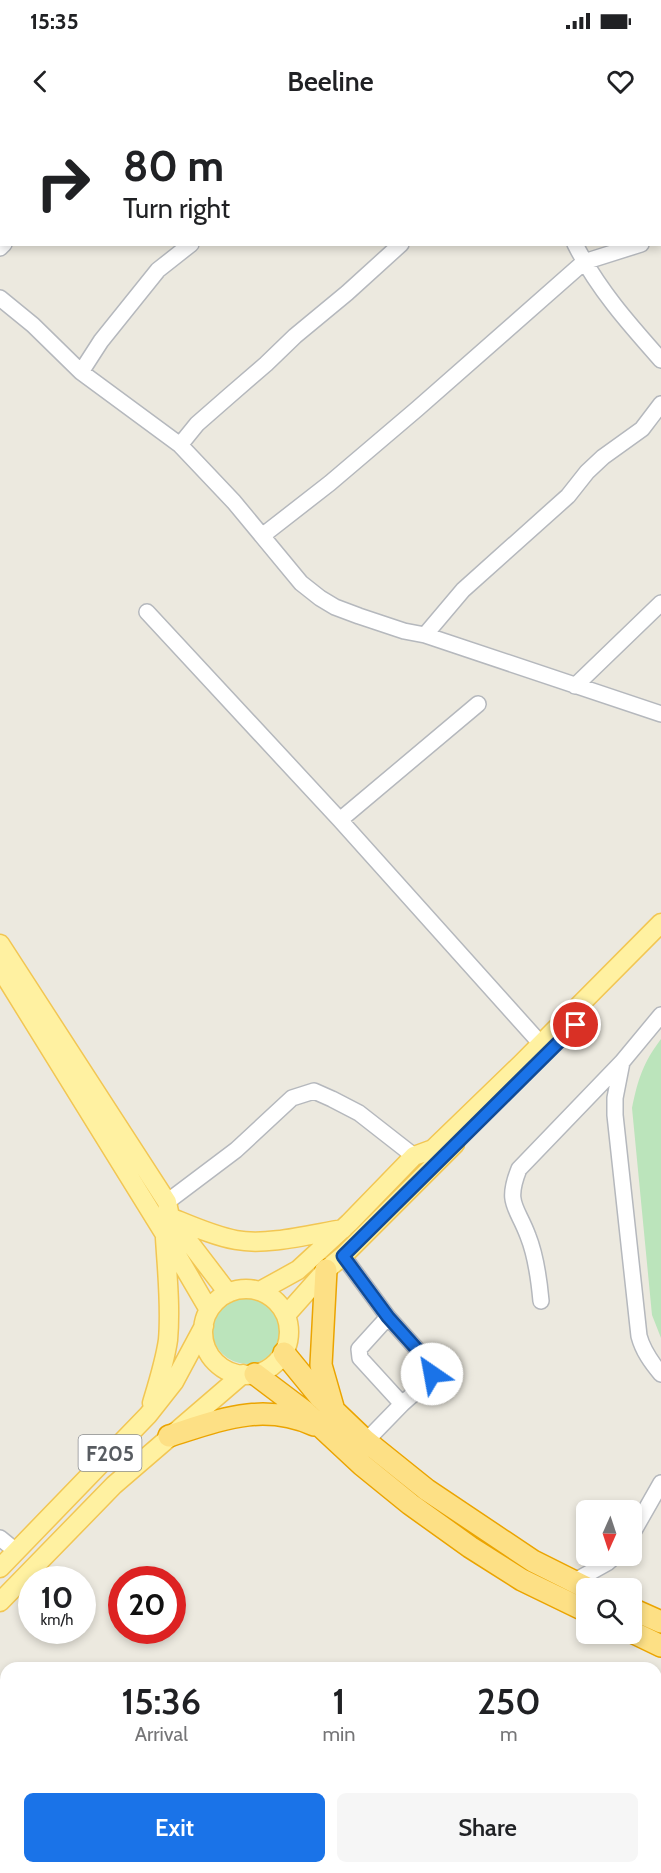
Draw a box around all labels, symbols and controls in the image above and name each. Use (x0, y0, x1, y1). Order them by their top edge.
text: 15:35 (30, 8, 79, 35)
icon: back (24, 65, 57, 98)
text: Beeline (287, 65, 374, 98)
icon: heart (604, 65, 637, 98)
text: 80 m (123, 140, 224, 192)
icon: right (24, 144, 102, 222)
text: Turn right (123, 192, 230, 225)
pin (550, 999, 601, 1050)
icon: arrive (559, 1008, 592, 1041)
position arrow (400, 1342, 464, 1406)
road number: F205 (78, 1435, 142, 1471)
north arrow (576, 1500, 642, 1566)
map controls (576, 1500, 642, 1644)
speed limit sign: 20 (108, 1566, 186, 1644)
button: search (576, 1578, 642, 1644)
text: 10 (41, 1579, 73, 1616)
text: km/h (41, 1611, 73, 1629)
text: 15:36 (121, 1679, 201, 1723)
text: 1 (333, 1679, 345, 1723)
text: 250 (477, 1679, 541, 1723)
text: Arrival (135, 1722, 188, 1746)
text: min (323, 1722, 355, 1746)
text: m (500, 1722, 518, 1746)
button: Exit (24, 1793, 325, 1862)
button: Share (337, 1793, 638, 1862)

